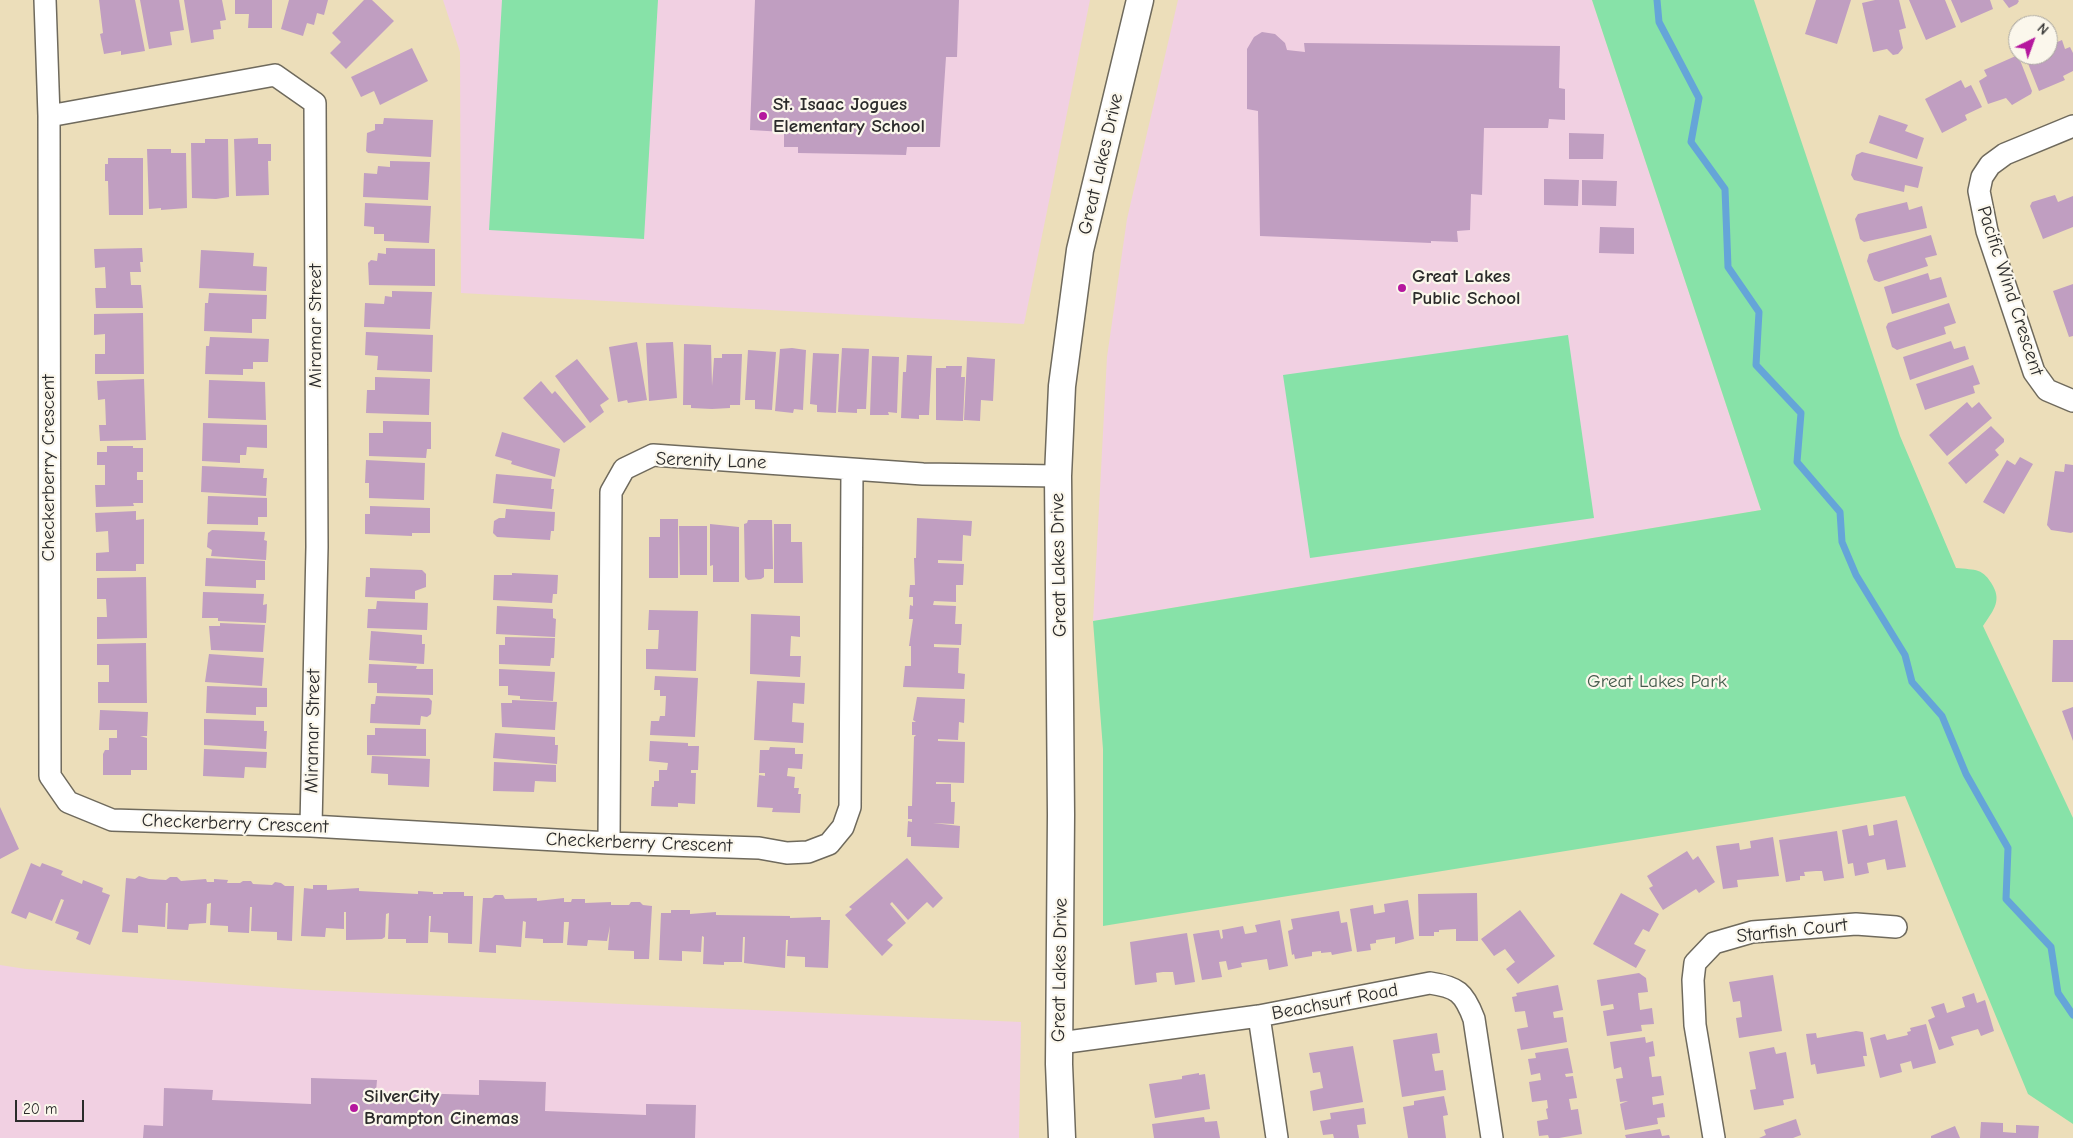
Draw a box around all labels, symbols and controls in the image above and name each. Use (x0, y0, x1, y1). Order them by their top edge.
north arrow (2008, 15, 2058, 65)
text: N (2034, 20, 2052, 39)
street label: Great Lakes Drive (1074, 91, 1128, 237)
place label: St. Isaac Jogues Elementary School (773, 94, 925, 138)
marker: St. Isaac Jogues Elementary School (757, 110, 769, 122)
street label: Pacific Wind Crescent (1972, 203, 2048, 379)
street label: Miramar Street (305, 264, 327, 388)
place label: Great Lakes Public School (1412, 266, 1521, 310)
marker: Great Lakes Public School (1396, 282, 1408, 294)
street label: Checkerberry Crescent (38, 375, 60, 561)
street label: Serenity Lane (655, 448, 767, 474)
street label: Great Lakes Drive (1046, 493, 1072, 637)
street label: Miramar Street (301, 669, 325, 793)
park label: Great Lakes Park (1587, 671, 1727, 693)
street label: Checkerberry Crescent (141, 809, 329, 839)
street label: Checkerberry Crescent (545, 828, 733, 858)
street label: Great Lakes Drive (1047, 898, 1073, 1042)
street label: Starfish Court (1736, 914, 1848, 948)
street label: Beachsurf Road (1270, 979, 1400, 1025)
place label: SilverCity Brampton Cinemas (364, 1086, 519, 1130)
scale bar (18, 1090, 86, 1122)
text: 20 m (23, 1100, 57, 1118)
marker: SilverCity Brampton Cinemas (348, 1102, 360, 1114)

